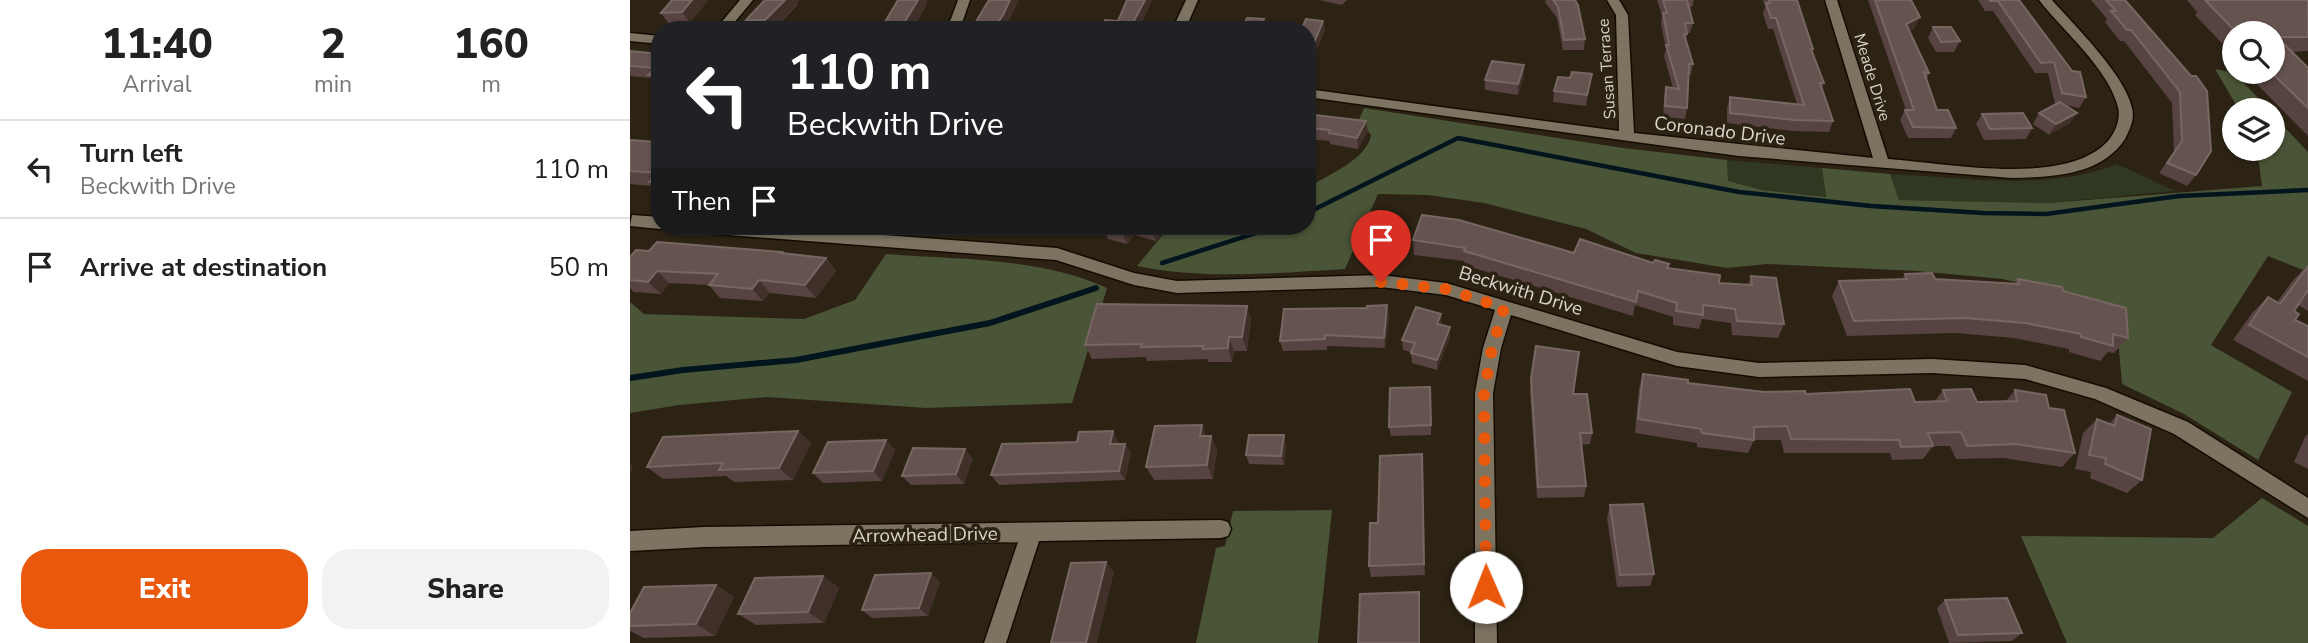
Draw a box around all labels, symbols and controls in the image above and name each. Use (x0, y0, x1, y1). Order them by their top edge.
text: 11:40 (101, 16, 213, 73)
text: 2 (320, 16, 346, 73)
text: 160 (453, 16, 529, 73)
street label: Susan Terrace (1593, 18, 1621, 120)
map controls (2222, 21, 2285, 161)
button: search (2222, 21, 2285, 84)
street label: Meade Drive (1848, 31, 1896, 124)
text: 110 m (787, 39, 931, 106)
icon: left (672, 49, 763, 140)
text: Arrival (122, 69, 192, 100)
text: min (314, 69, 352, 100)
text: m (481, 69, 501, 100)
button: layers (2222, 98, 2285, 161)
text: Beckwith Drive (787, 103, 1004, 146)
street label: Coronado Drive (1653, 110, 1787, 152)
text: Turn left (80, 136, 183, 171)
icon: left (21, 150, 59, 188)
text: 110 m (533, 152, 609, 187)
text: Beckwith Drive (80, 171, 236, 202)
icon: arrive (745, 182, 783, 220)
text: Then (672, 184, 731, 219)
pin (1351, 210, 1411, 282)
icon: arrive (1362, 221, 1400, 259)
icon: arrive (21, 248, 59, 286)
text: Arrive at destination (80, 250, 327, 285)
text: 50 m (549, 250, 609, 285)
street label: Beckwith Drive (1455, 260, 1586, 322)
street label: Arrowhead Drive (852, 521, 998, 549)
button: Exit (21, 549, 308, 629)
button: Share (322, 549, 609, 629)
position arrow (1449, 550, 1523, 624)

